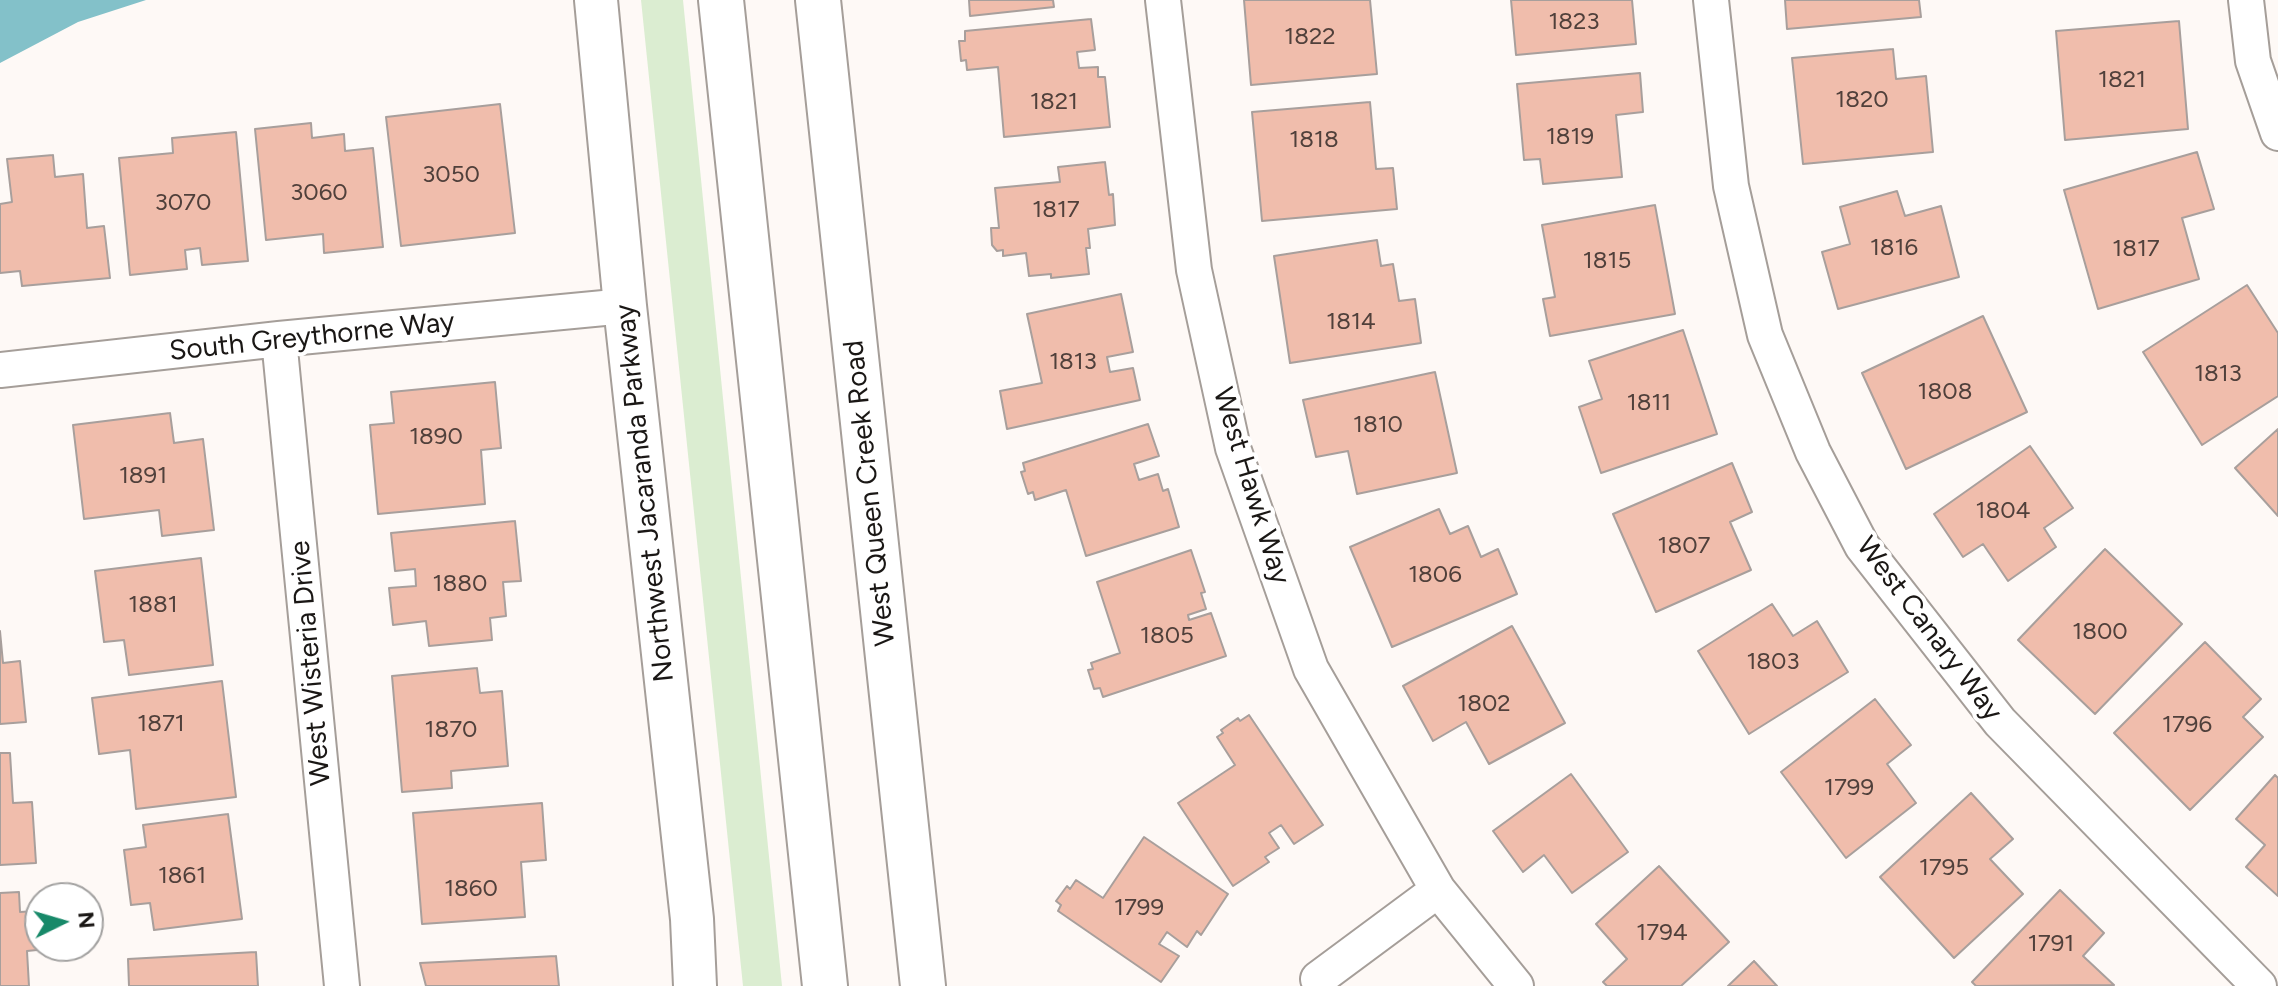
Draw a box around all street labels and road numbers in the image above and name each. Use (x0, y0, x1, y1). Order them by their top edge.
street label: Northwest Jacaranda Parkway (608, 302, 682, 684)
street label: South Greythorne Way (168, 305, 456, 369)
street label: West Queen Creek Road (837, 338, 903, 648)
street label: West Hawk Way (1205, 384, 1297, 588)
street label: West Canary Way (1849, 530, 2009, 728)
street label: West Wisteria Drive (284, 539, 338, 787)

